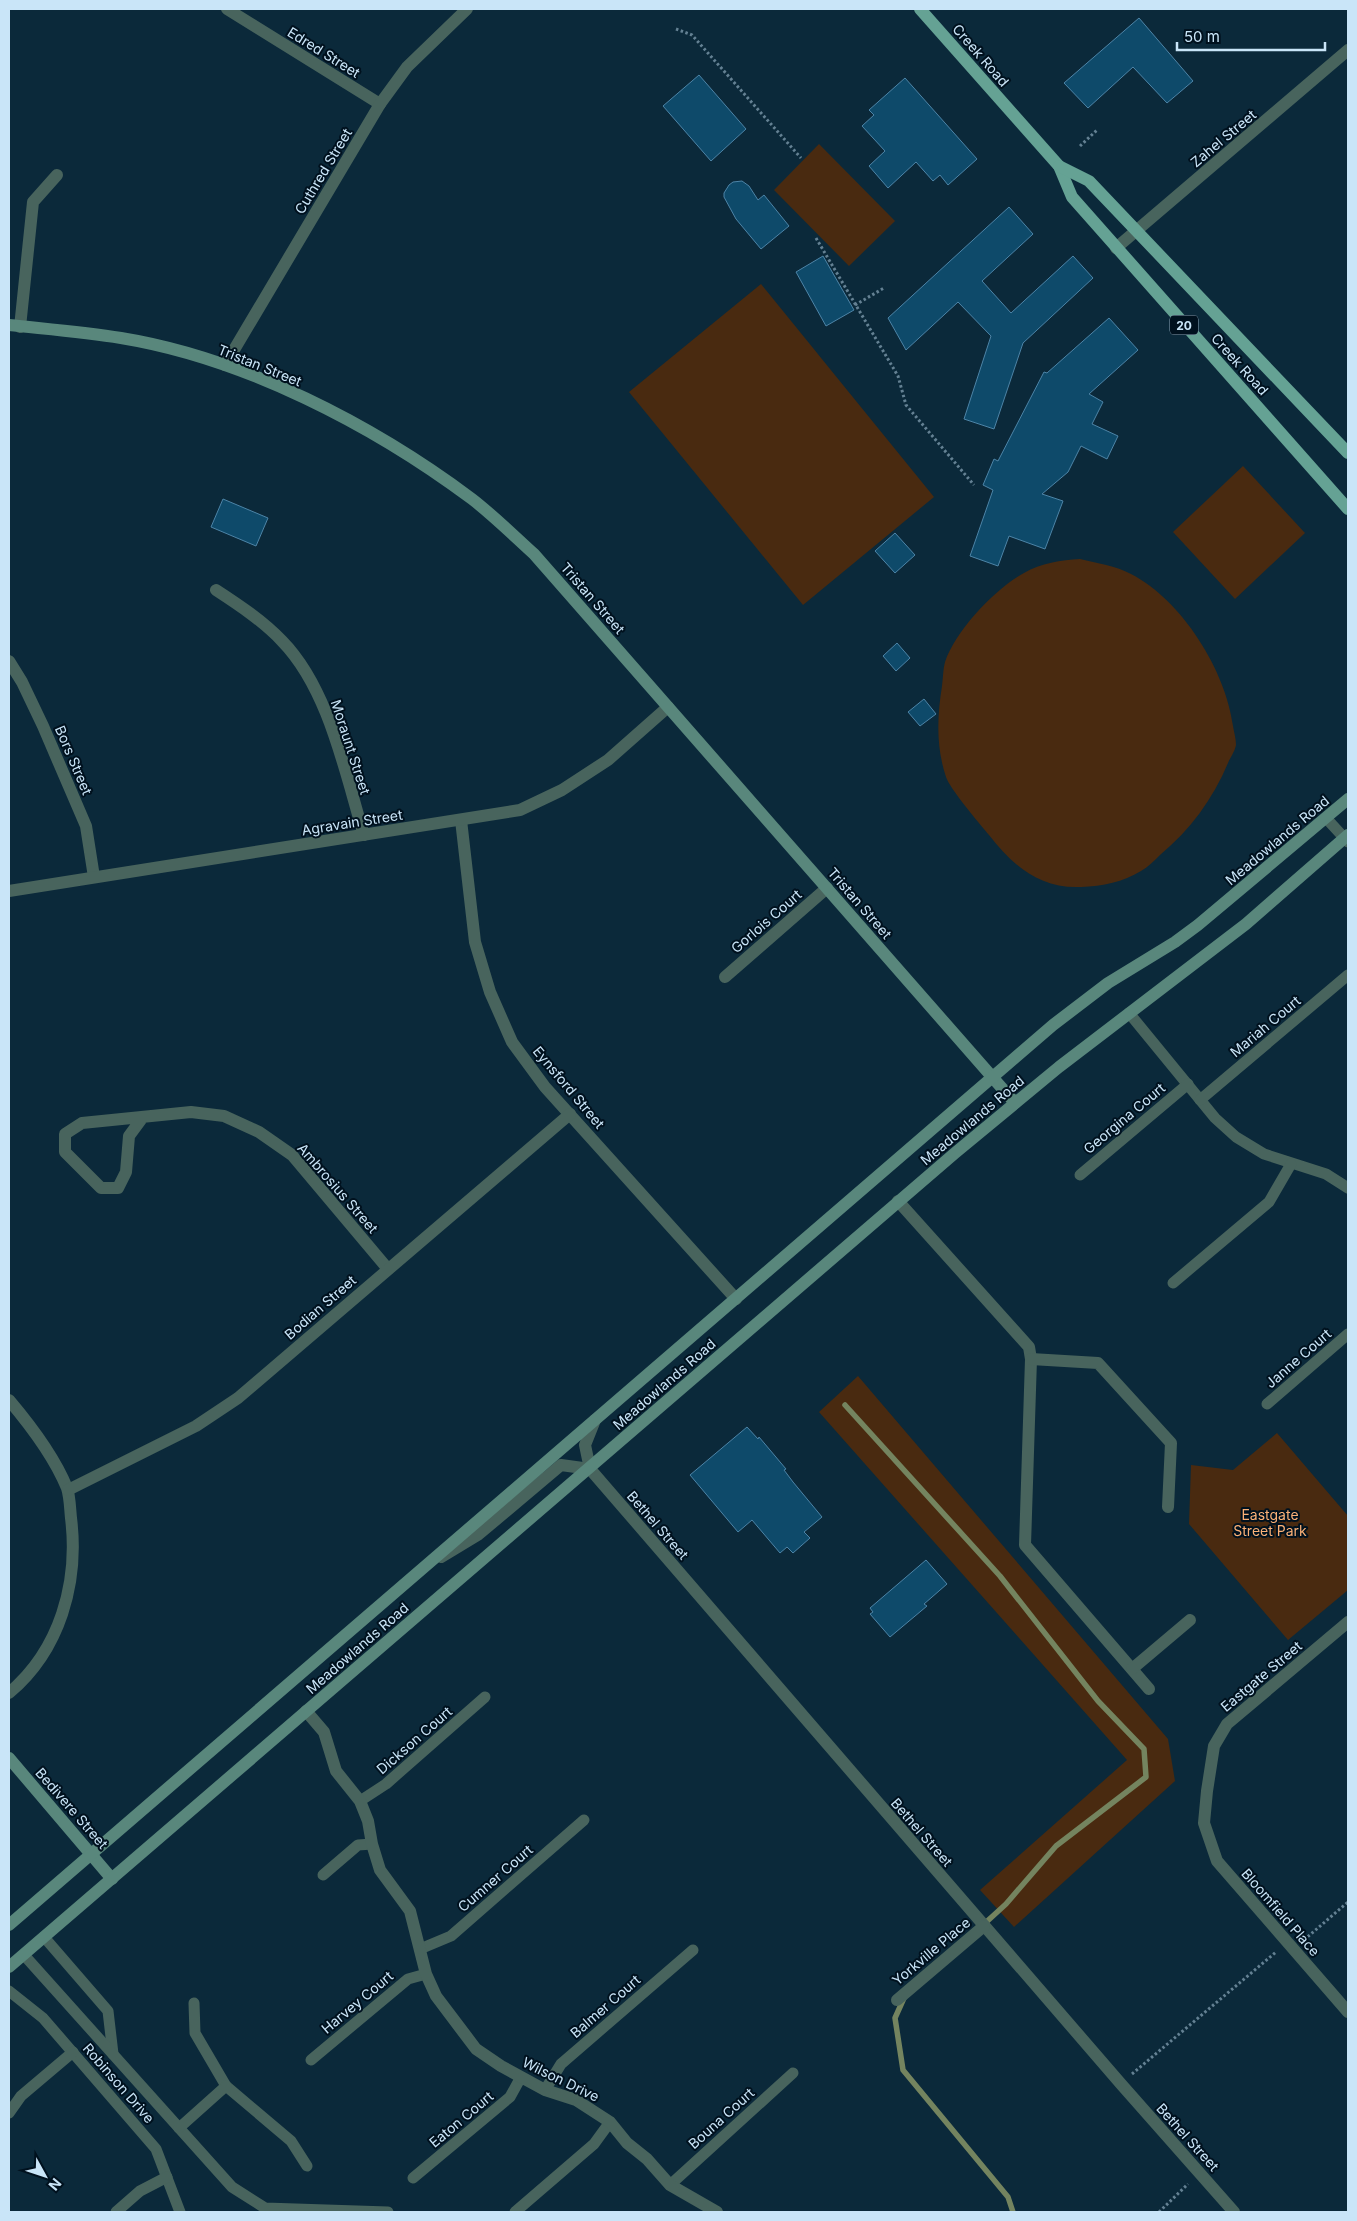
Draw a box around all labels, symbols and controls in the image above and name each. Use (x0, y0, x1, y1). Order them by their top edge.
street label: Creek Road (949, 20, 1013, 90)
scale bar (1177, 20, 1324, 52)
street label: Edred Street (285, 23, 364, 81)
text: 50 m (1184, 27, 1220, 46)
street label: Zahel Street (1187, 106, 1259, 170)
street label: Cuthred Street (291, 125, 355, 217)
road number: 20 (1170, 316, 1198, 334)
street label: Creek Road (1208, 330, 1272, 398)
street label: Tristan Street (216, 340, 305, 390)
street label: Tristan Street (557, 559, 629, 637)
street label: Moraunt Street (328, 697, 374, 797)
street label: Bors Street (52, 723, 96, 798)
street label: Meadowlands Road (1222, 792, 1332, 888)
street label: Agravain Street (300, 806, 404, 838)
street label: Tristan Street (824, 864, 896, 942)
street label: Gorlois Court (727, 886, 805, 956)
street label: Mariah Court (1226, 991, 1304, 1060)
street label: Eynsford Street (530, 1042, 609, 1132)
street label: Meadowlands Road (917, 1072, 1027, 1168)
street label: Georgina Court (1080, 1079, 1168, 1157)
street label: Ambrosius Street (294, 1139, 382, 1237)
street label: Bodian Street (281, 1271, 360, 1343)
street label: Janne Court (1262, 1325, 1335, 1391)
street label: Meadowlands Road (609, 1335, 719, 1433)
street label: Bethel Street (624, 1487, 693, 1563)
park label: Eastgate Street Park (1233, 1506, 1307, 1539)
street label: Meadowlands Road (302, 1599, 412, 1697)
street label: Eastgate Street (1217, 1637, 1305, 1715)
street label: Dickson Court (373, 1702, 455, 1777)
street label: Bedivere Street (32, 1764, 112, 1852)
street label: Bethel Street (888, 1794, 957, 1870)
street label: Cumner Court (454, 1841, 536, 1915)
street label: Bloomfield Place (1238, 1865, 1324, 1959)
street label: Yorkville Place (889, 1913, 973, 1989)
street label: Harvey Court (318, 1967, 396, 2037)
street label: Balmer Court (567, 1971, 644, 2041)
street label: Robinson Drive (80, 2040, 158, 2126)
street label: Wilson Drive (520, 2053, 602, 2105)
street label: Bouna Court (685, 2084, 758, 2152)
street label: Eaton Court (426, 2087, 497, 2151)
street label: Bethel Street (1153, 2100, 1223, 2175)
north arrow (20, 2151, 70, 2201)
text: N (45, 2175, 65, 2194)

